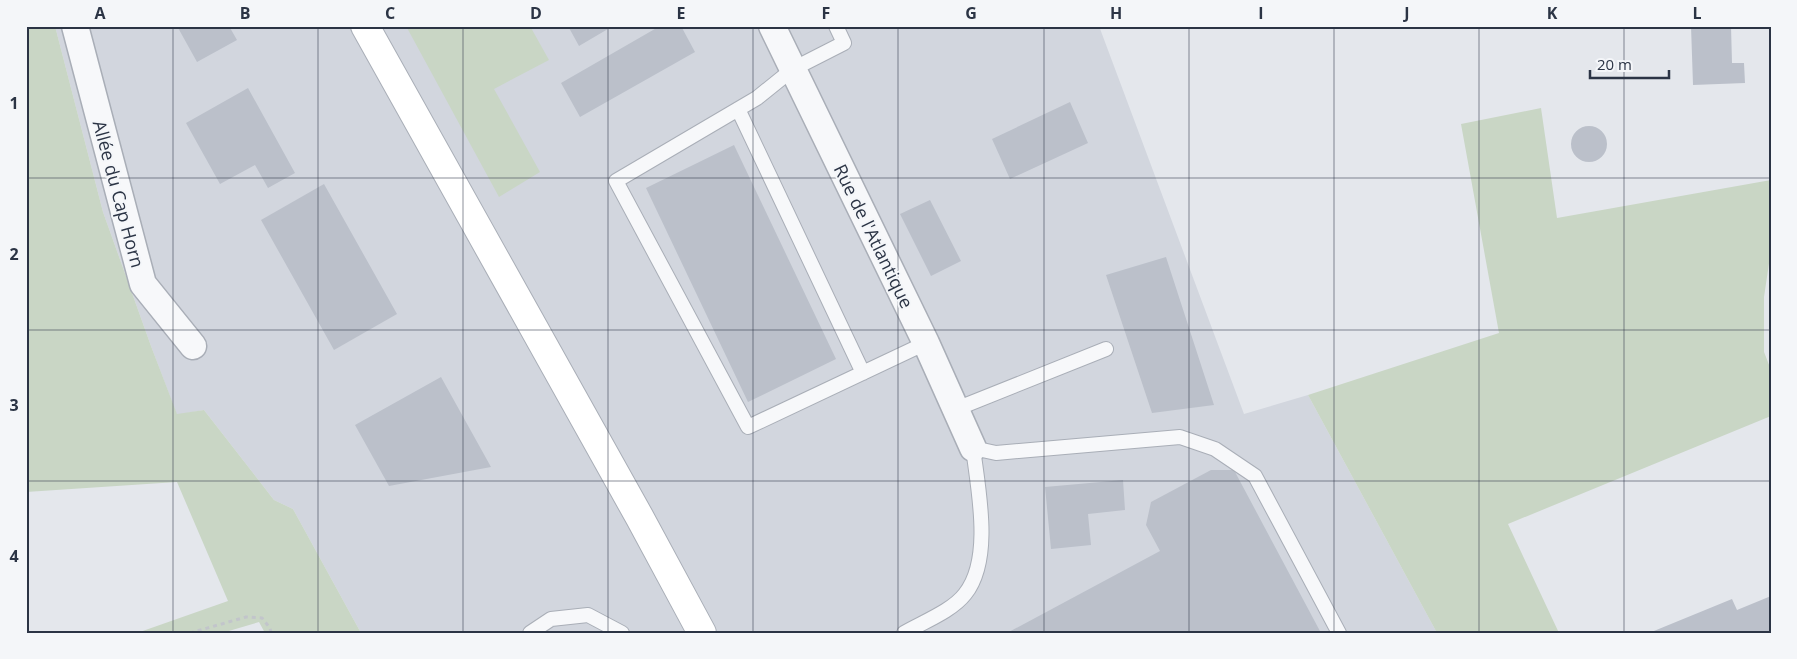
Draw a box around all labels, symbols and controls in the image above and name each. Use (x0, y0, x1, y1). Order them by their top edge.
text: A (94, 2, 106, 24)
text: B (240, 2, 250, 24)
text: C (385, 2, 395, 24)
text: D (530, 2, 542, 24)
text: E (677, 2, 686, 24)
text: F (822, 2, 830, 24)
text: G (965, 2, 977, 24)
text: H (1110, 2, 1122, 24)
text: I (1258, 2, 1264, 24)
text: J (1402, 2, 1410, 24)
text: K (1547, 2, 1558, 24)
text: L (1692, 2, 1702, 24)
scale bar (1590, 48, 1668, 80)
text: 20 m (1597, 54, 1632, 74)
text: 1 (9, 92, 19, 114)
street label: Allée du Cap Horn (88, 118, 150, 270)
street label: Rue de l'Atlantique (829, 160, 919, 312)
text: 2 (9, 243, 19, 265)
text: 3 (9, 394, 19, 416)
text: 4 (9, 545, 19, 567)

